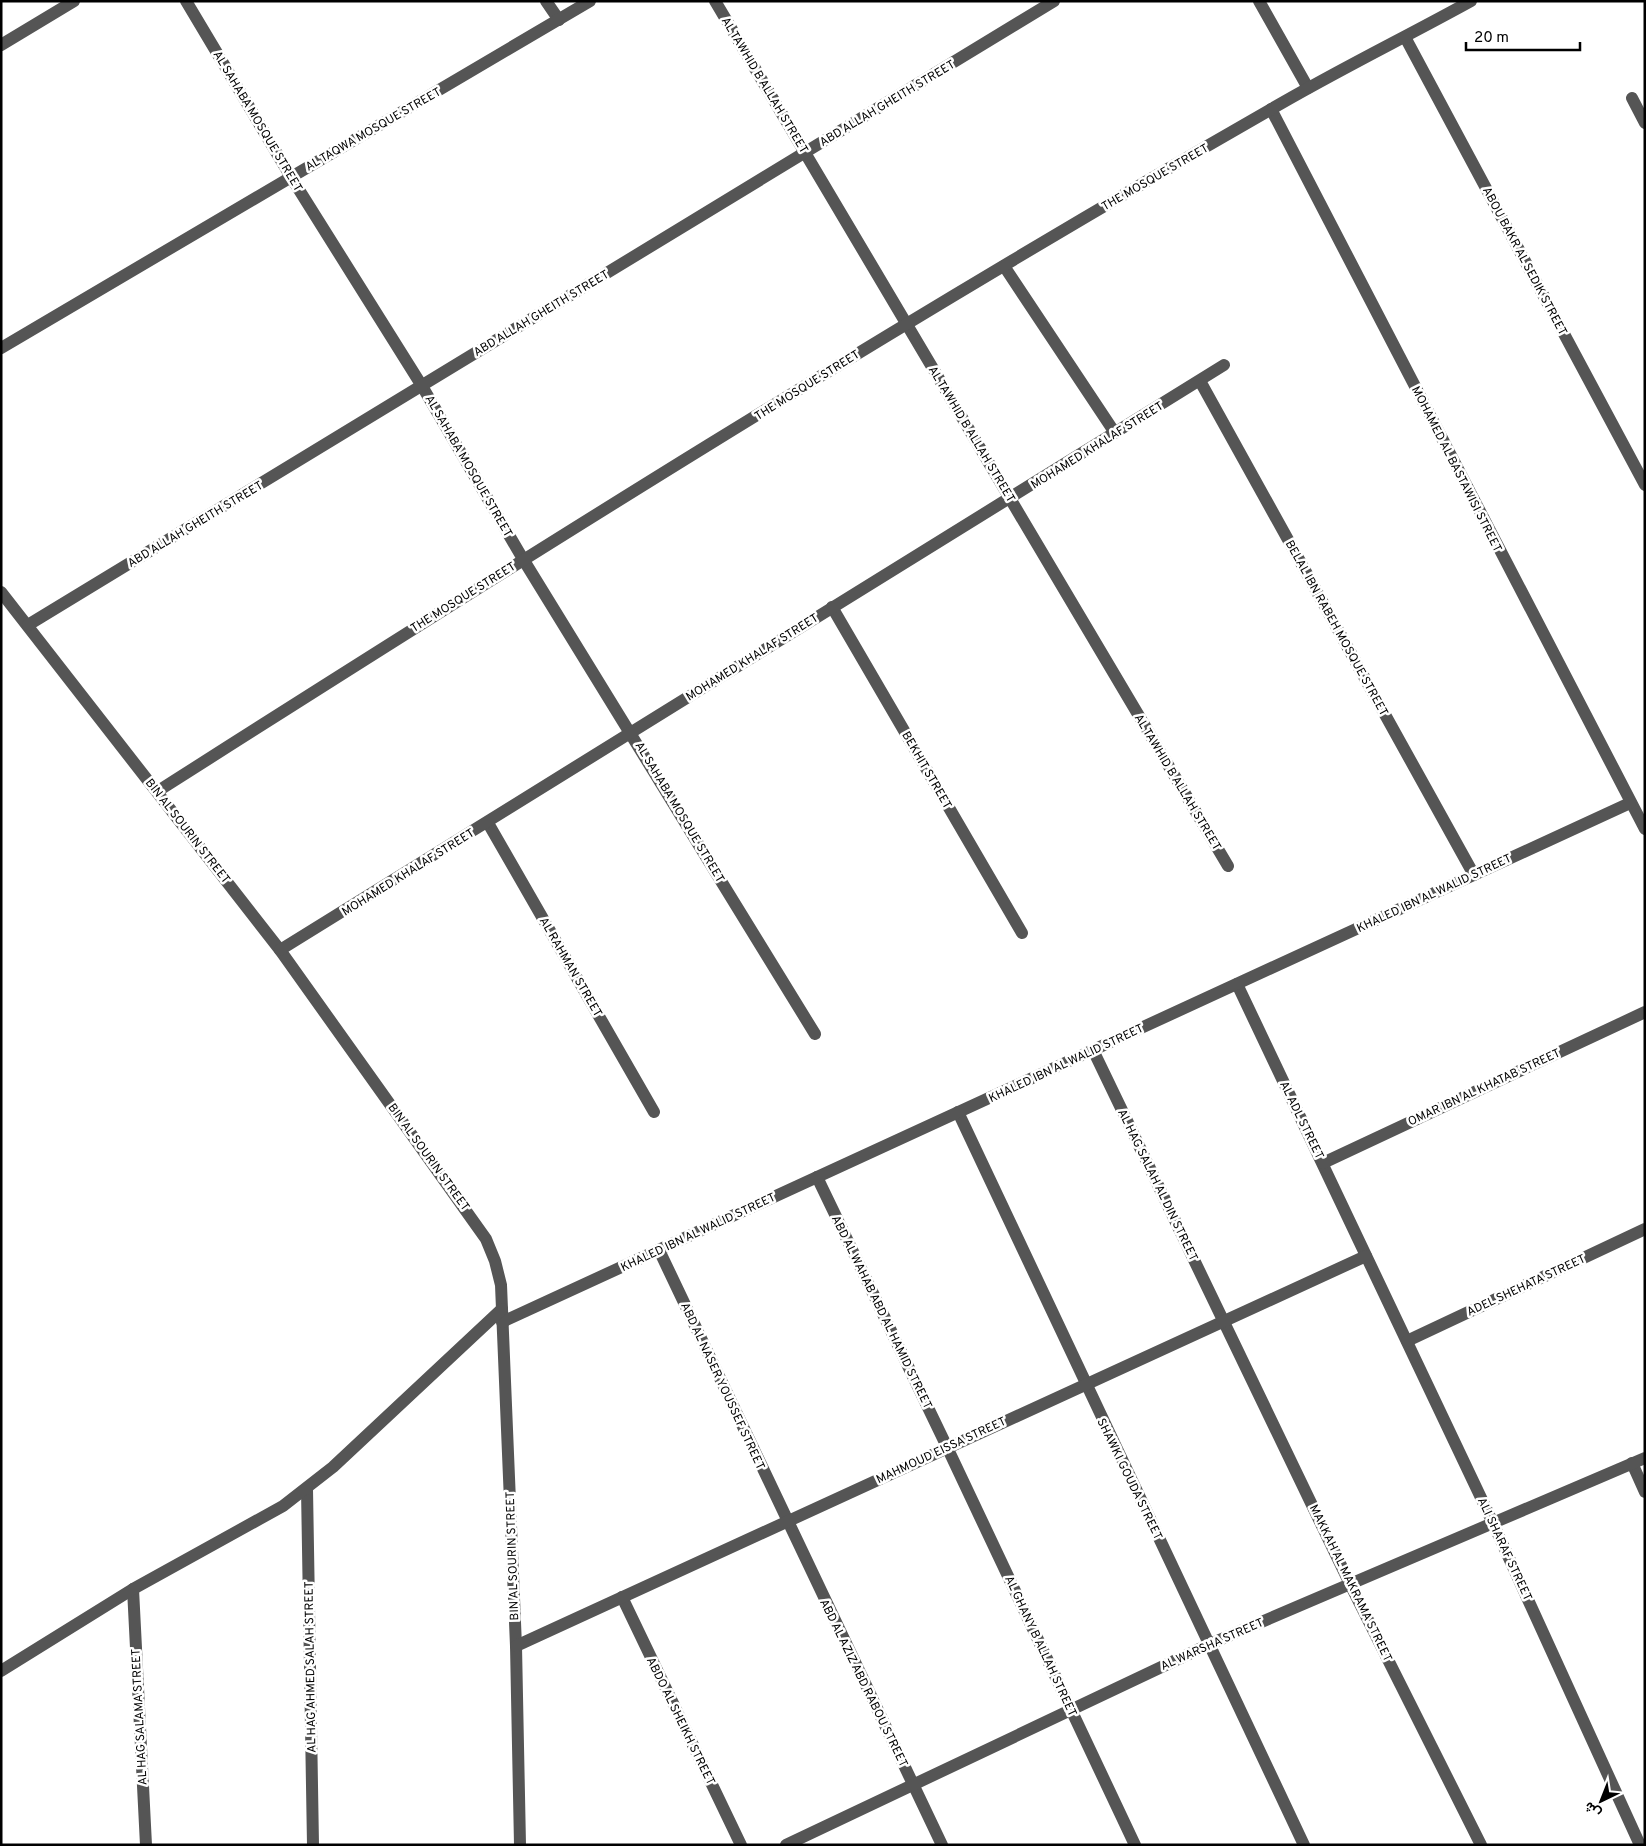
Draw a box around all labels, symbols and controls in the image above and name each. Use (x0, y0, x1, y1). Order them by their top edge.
street label: AL TAWHID B ALLAH STREET (717, 14, 811, 157)
scale bar (1466, 20, 1580, 52)
text: 20 m (1474, 29, 1509, 48)
street label: AL SAHABA MOSQUE STREET (209, 48, 306, 195)
street label: ABD ALLAH GHEITH STREET (817, 57, 958, 151)
street label: AL TAQWA MOSQUE STREET (303, 84, 444, 175)
street label: THE MOSQUE STREET (1099, 141, 1212, 215)
street label: ABOU BAKR AL SEDIK STREET (1478, 184, 1570, 339)
street label: ABD ALLAH GHEITH STREET (471, 267, 612, 361)
street label: THE MOSQUE STREET (752, 347, 863, 425)
street label: AL TAWHID B ALLAH STREET (924, 363, 1018, 506)
street label: MOHAMED AL BASTAWISI STREET (1407, 384, 1505, 555)
street label: AL SAHABA MOSQUE STREET (421, 392, 516, 541)
street label: MOHAMED KHALAF STREET (1028, 398, 1167, 493)
street label: ABD ALLAH GHEITH STREET (125, 478, 266, 572)
street label: BELAL IBN RABEH MOSQUE STREET (1281, 538, 1391, 719)
street label: THE MOSQUE STREET (408, 559, 519, 637)
street label: MOHAMED KHALAF STREET (683, 610, 822, 705)
street label: AL TAWHID B ALLAH STREET (1130, 711, 1224, 854)
street label: BEKHIT STREET (897, 729, 955, 812)
street label: AL SAHABA MOSQUE STREET (631, 739, 728, 886)
street label: BIN AL SOURIN STREET (141, 776, 233, 887)
street label: MOHAMED KHALAF STREET (339, 825, 478, 920)
street label: KHALED IBN AL WALID STREET (1354, 851, 1515, 937)
street label: AL RAHMAN STREET (535, 915, 605, 1020)
street label: KHALED IBN AL WALID STREET (986, 1021, 1147, 1107)
street label: OMAR IBN AL KHATAB STREET (1406, 1046, 1563, 1130)
street label: AL ADL STREET (1275, 1079, 1327, 1162)
street label: BIN AL SOURIN STREET (384, 1101, 473, 1215)
street label: AL HAG SALAH AL DIN STREET (1113, 1107, 1201, 1264)
street label: KHALED IBN AL WALID STREET (618, 1190, 779, 1276)
street label: ABD AL WAHAB ABD AL HAMID STREET (827, 1213, 935, 1412)
street label: ADEL SHEHATA STREET (1464, 1251, 1588, 1320)
street label: ABD AL NASER YOUSSEF STREET (676, 1300, 768, 1473)
street label: MAHMOUD EISSA STREET (874, 1414, 1009, 1488)
street label: SHAWKI GOUDA STREET (1093, 1416, 1166, 1543)
street label: BIN AL SOURIN STREET (503, 1491, 523, 1621)
street label: ALI SHARAF STREET (1473, 1495, 1535, 1604)
street label: MAKKAH AL MAKRAMA STREET (1305, 1502, 1395, 1665)
street label: AL GHANY B ALLAH STREET (1000, 1573, 1080, 1720)
street label: AL HAG AHMED SALAH STREET (302, 1581, 320, 1753)
street label: ABD AL AZIZ ABD RABOU STREET (815, 1597, 911, 1770)
street label: AL WARSHA STREET (1158, 1615, 1266, 1675)
street label: AL HAG SALAMA STREET (128, 1648, 152, 1786)
street label: ABDO AL SHEIKH STREET (642, 1655, 718, 1788)
north arrow (1576, 1776, 1626, 1826)
text: ش (1581, 1797, 1605, 1821)

